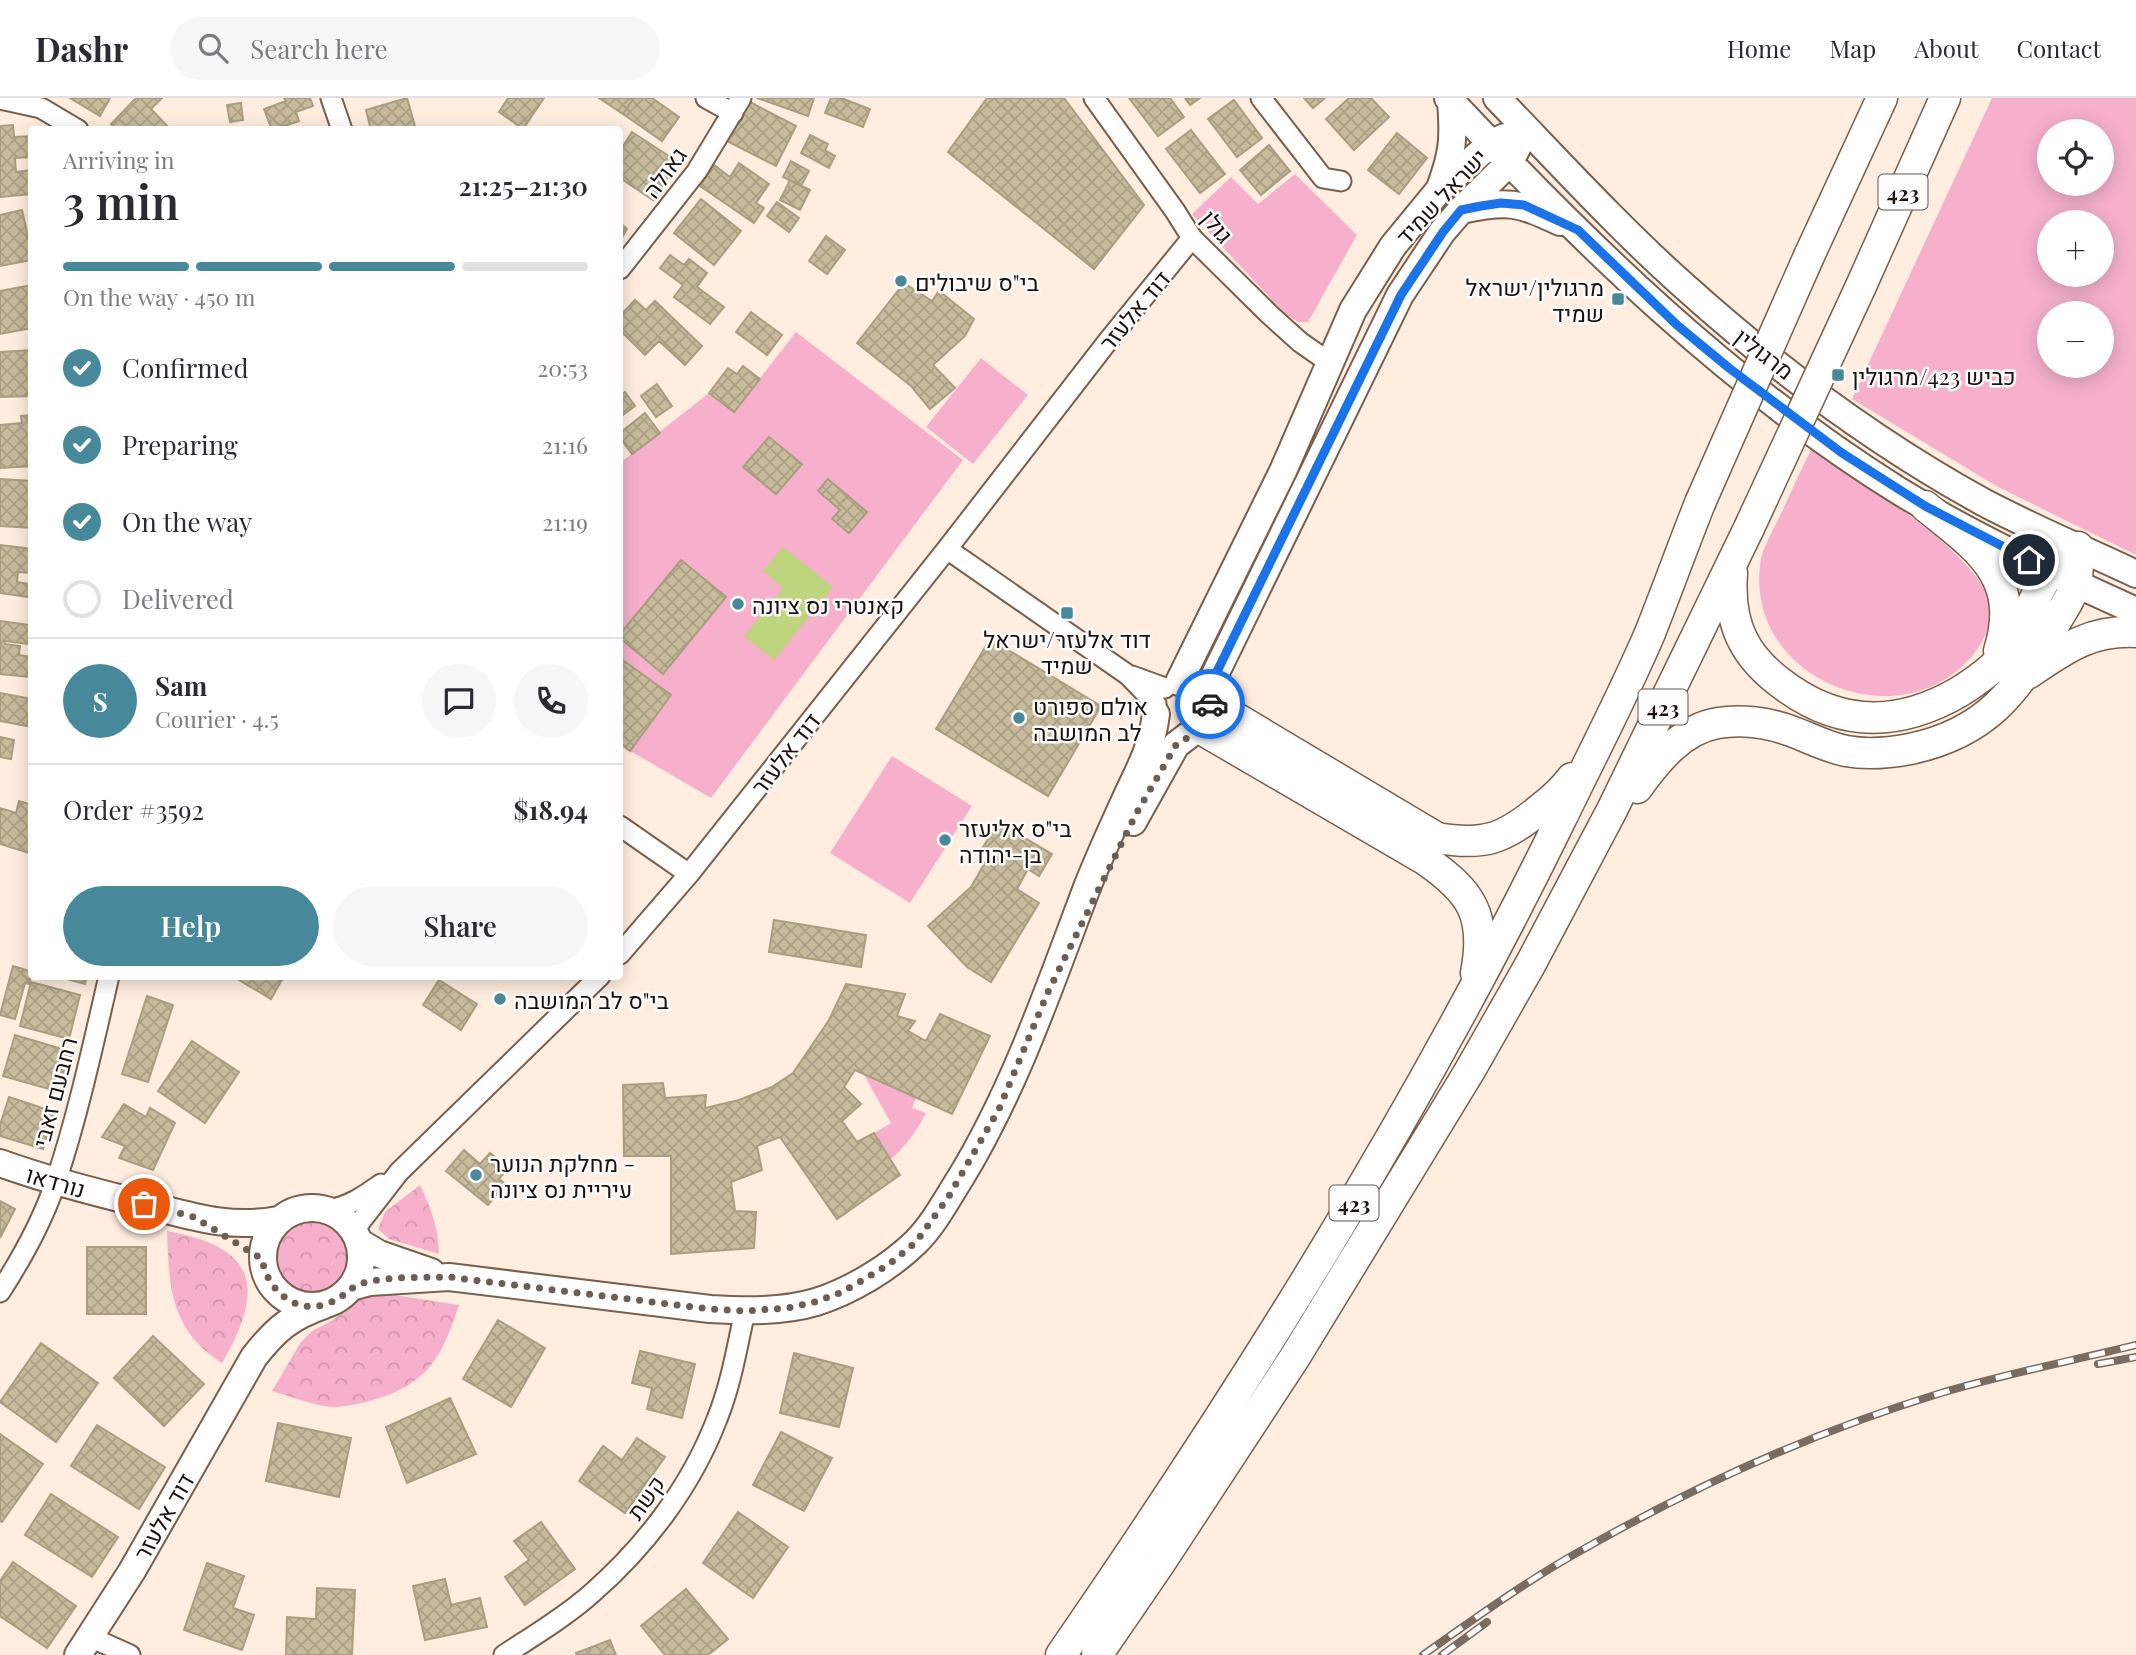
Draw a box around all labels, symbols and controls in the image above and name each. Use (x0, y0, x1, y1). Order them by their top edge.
search box (170, 17, 660, 80)
text: Dashr (35, 26, 128, 70)
icon: search (194, 29, 232, 67)
text: Search here (250, 31, 388, 66)
text: Home (1727, 32, 1791, 64)
text: Map (1829, 32, 1876, 64)
text: About (1914, 32, 1978, 64)
text: Contact (2016, 32, 2101, 64)
map controls (2037, 119, 2114, 378)
button: locate (2037, 119, 2114, 196)
street label: גאולה (635, 140, 693, 204)
street label: ישראל שמיד (1389, 141, 1493, 251)
text: Arriving in (63, 144, 175, 175)
text: 21:25–21:30 (458, 168, 588, 203)
text: 3 min (63, 170, 179, 232)
road number: 423 (1878, 174, 1927, 210)
street label: גולן (1195, 203, 1241, 249)
button: + (2037, 210, 2114, 287)
street label: דוד אלעזר (1091, 263, 1177, 357)
place label: בי"ס שיבולים (915, 266, 1039, 297)
place label: מרגולין/ישראל שמיד (1465, 271, 1604, 328)
marker: בי"ס שיבולים (893, 273, 909, 289)
text: On the way · 450 m (63, 281, 255, 312)
marker: מרגולין/ישראל שמיד (1610, 291, 1626, 307)
button: − (2037, 301, 2114, 378)
street label: מרגולין (1729, 320, 1801, 386)
icon: check (63, 349, 101, 387)
text: Confirmed (122, 350, 249, 385)
text: 20:53 (537, 352, 588, 383)
place label: כביש 423/מרגולין (1852, 360, 2016, 391)
marker: כביש 423/מרגולין (1830, 367, 1846, 383)
icon: check (63, 426, 101, 464)
text: Preparing (122, 427, 238, 462)
text: 21:16 (542, 429, 588, 460)
icon: check (63, 503, 101, 541)
text: On the way (122, 504, 252, 539)
text: 21:19 (542, 506, 588, 537)
pin (1999, 530, 2059, 590)
icon: home (2010, 541, 2048, 579)
text: Delivered (122, 581, 234, 616)
place label: קאנטרי נס ציונה (752, 589, 904, 620)
marker: קאנטרי נס ציונה (730, 596, 746, 612)
marker: דוד אלעזר/ישראל שמיד (1059, 605, 1075, 621)
place label: דוד אלעזר/ישראל שמיד (983, 623, 1151, 680)
button: chat (422, 664, 496, 738)
button: phone (514, 664, 588, 738)
text: Sam (155, 668, 207, 703)
courier (1175, 669, 1245, 739)
text: S (92, 684, 108, 719)
icon: car (1191, 685, 1229, 723)
place label: אולם ספורט לב המושבה (1033, 690, 1148, 747)
road number: 423 (1638, 690, 1688, 724)
text: Courier · 4.5 (155, 703, 279, 734)
street label: דוד אלעזר (743, 706, 827, 800)
marker: אולם ספורט לב המושבה (1011, 710, 1027, 726)
text: Order #3592 (63, 792, 204, 827)
text: $18.94 (514, 792, 588, 827)
place label: בי"ס אליעזר בן-יהודה (959, 812, 1072, 869)
marker: בי"ס אליעזר בן-יהודה (937, 832, 953, 848)
button: Help (63, 886, 319, 966)
button: Share (333, 886, 588, 966)
place label: בי"ס לב המושבה (514, 984, 669, 1015)
marker: בי"ס לב המושבה (492, 991, 508, 1007)
street label: רחבעם זאבי (24, 1033, 84, 1151)
place label: מחלקת הנוער - עיריית נס ציונה (490, 1147, 635, 1204)
street label: נורדאו (23, 1158, 89, 1204)
marker: מחלקת הנוער - עיריית נס ציונה (468, 1167, 484, 1183)
pin (114, 1174, 174, 1234)
icon: bag (125, 1185, 163, 1223)
road number: 423 (1330, 1186, 1378, 1220)
street label: דוד אלעזר (126, 1467, 200, 1565)
street label: קשת (619, 1469, 671, 1525)

